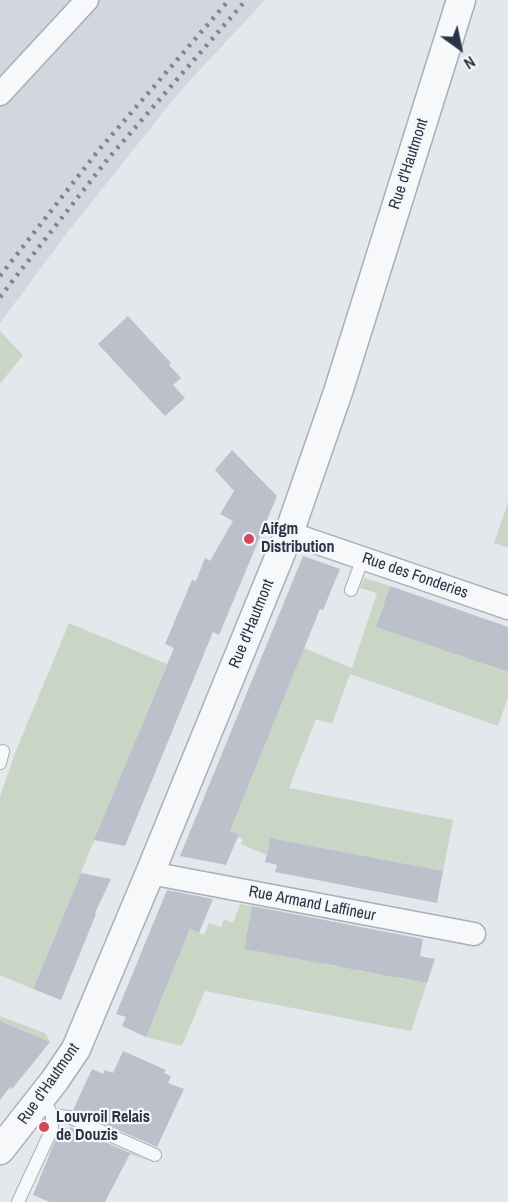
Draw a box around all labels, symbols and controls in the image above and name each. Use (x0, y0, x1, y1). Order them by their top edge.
north arrow (430, 18, 490, 78)
text: N (460, 51, 480, 75)
street label: Rue d'Hautmont (385, 116, 433, 212)
place label: Aifgm Distribution (261, 520, 335, 558)
marker: Aifgm Distribution (242, 532, 256, 546)
street label: Rue des Fonderies (359, 549, 471, 603)
street label: Rue d'Hautmont (225, 577, 279, 671)
street label: Rue Armand Laffineur (247, 882, 377, 926)
street label: Rue d'Hautmont (14, 1040, 84, 1128)
place label: Louvroil Relais de Douzis (56, 1108, 150, 1146)
marker: Louvroil Relais de Douzis (37, 1120, 51, 1134)

